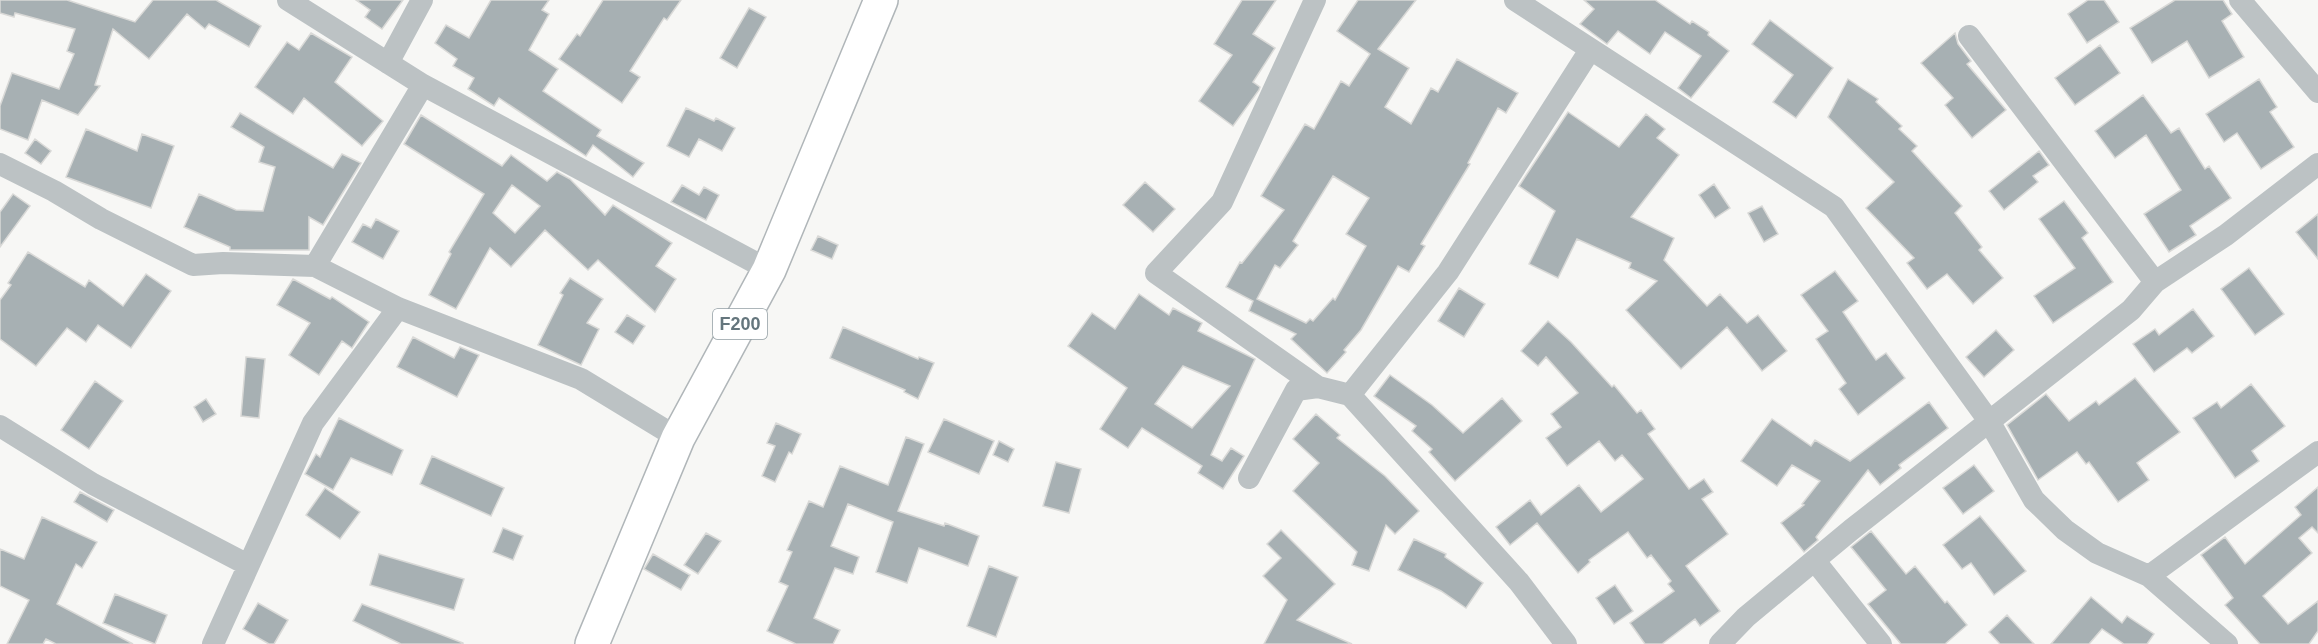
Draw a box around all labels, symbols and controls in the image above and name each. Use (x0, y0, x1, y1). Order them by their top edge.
road number: F200 (713, 309, 767, 339)

